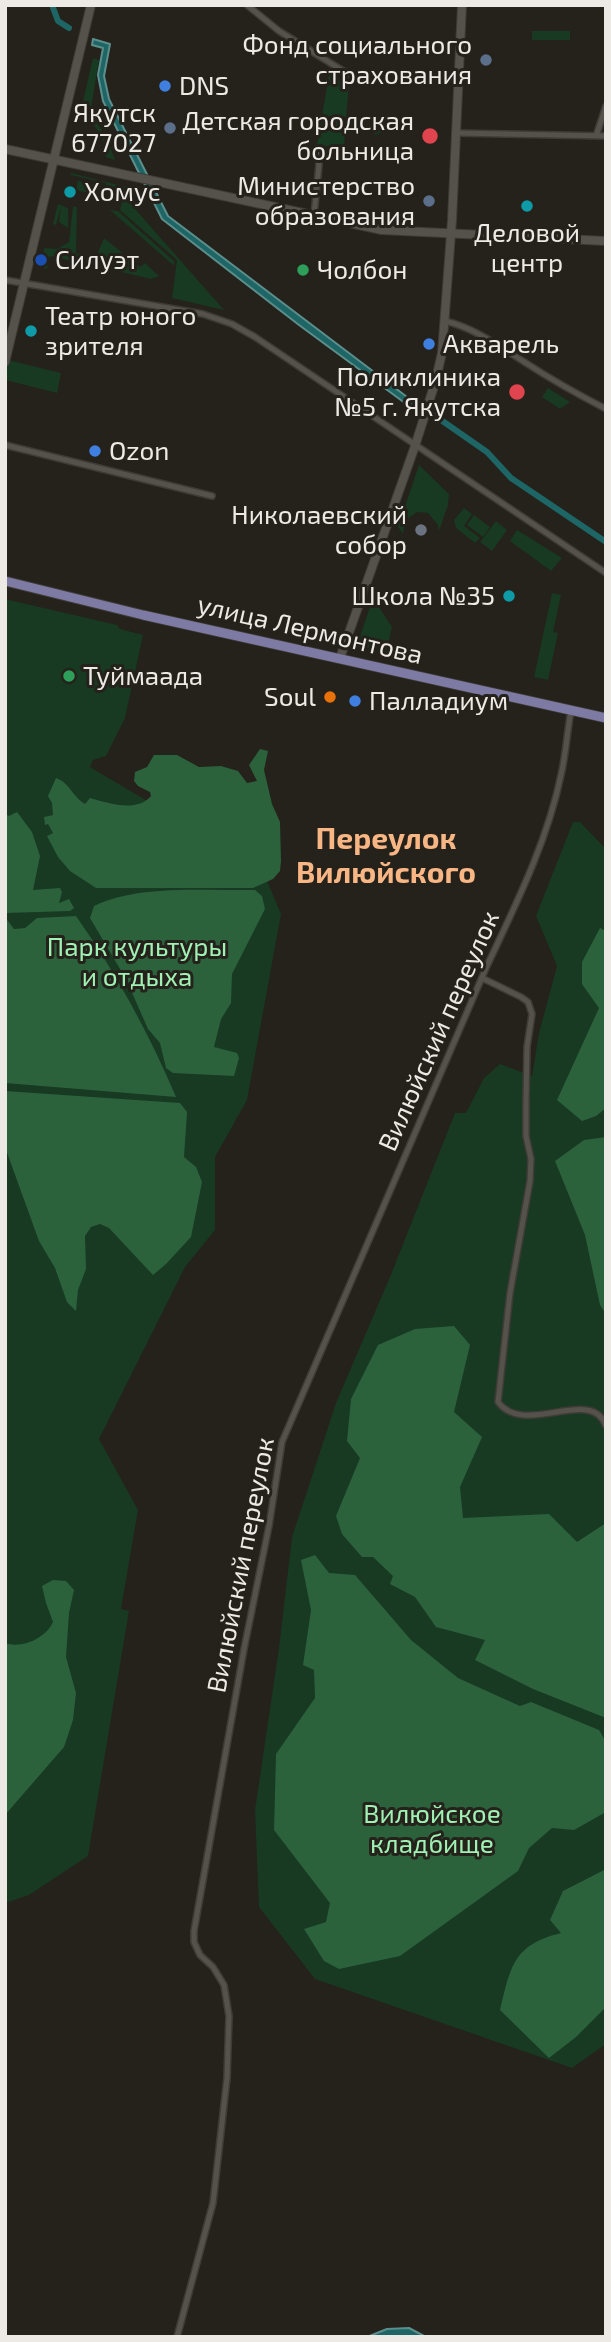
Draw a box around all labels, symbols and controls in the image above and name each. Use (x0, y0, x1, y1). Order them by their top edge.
place label: Фонд социального страхования (242, 29, 472, 90)
marker: Фонд социального страхования (478, 52, 494, 68)
place label: DNS (179, 70, 229, 102)
marker: DNS (157, 78, 173, 94)
place label: Якутск 677027 (71, 97, 156, 158)
place label: Детская городская больница (182, 105, 414, 166)
marker: Якутск 677027 (162, 120, 178, 136)
marker: Детская городская больница (420, 126, 440, 146)
place label: Министерство образования (237, 170, 415, 232)
place label: Хомус (84, 176, 160, 208)
marker: Хомус (62, 184, 78, 200)
marker: Министерство образования (421, 193, 437, 209)
marker: Деловой центр (519, 198, 535, 214)
place label: Деловой центр (474, 217, 580, 278)
place label: Силуэт (55, 244, 139, 276)
marker: Силуэт (33, 252, 49, 268)
place label: Чолбон (317, 254, 407, 286)
marker: Чолбон (295, 262, 311, 278)
place label: Театр юного зрителя (45, 300, 196, 362)
marker: Театр юного зрителя (23, 323, 39, 339)
place label: Акварель (443, 328, 559, 360)
marker: Акварель (421, 336, 437, 352)
place label: Поликлиника №5 г. Якутска (334, 361, 501, 422)
marker: Поликлиника №5 г. Якутска (507, 382, 527, 402)
place label: Ozon (109, 435, 169, 467)
marker: Ozon (87, 443, 103, 459)
place label: Николаевский собор (231, 499, 407, 560)
marker: Николаевский собор (413, 522, 429, 538)
place label: Школа №35 (351, 580, 495, 612)
marker: Школа №35 (501, 588, 517, 604)
street label: улица Лермонтова (194, 589, 426, 671)
place label: Туймаада (83, 660, 203, 692)
marker: Туймаада (61, 668, 77, 684)
place label: Soul (264, 681, 316, 713)
place label: Палладиум (369, 685, 508, 717)
marker: Soul (322, 689, 338, 705)
marker: Палладиум (347, 693, 363, 709)
district label: Переулок Вилюйского (296, 821, 476, 892)
street label: Вилюйский переулок (372, 906, 506, 1156)
park label: Парк культуры и отдыха (47, 931, 227, 992)
street label: Вилюйский переулок (201, 1435, 281, 1695)
park label: Вилюйское кладбище (363, 1798, 501, 1860)

